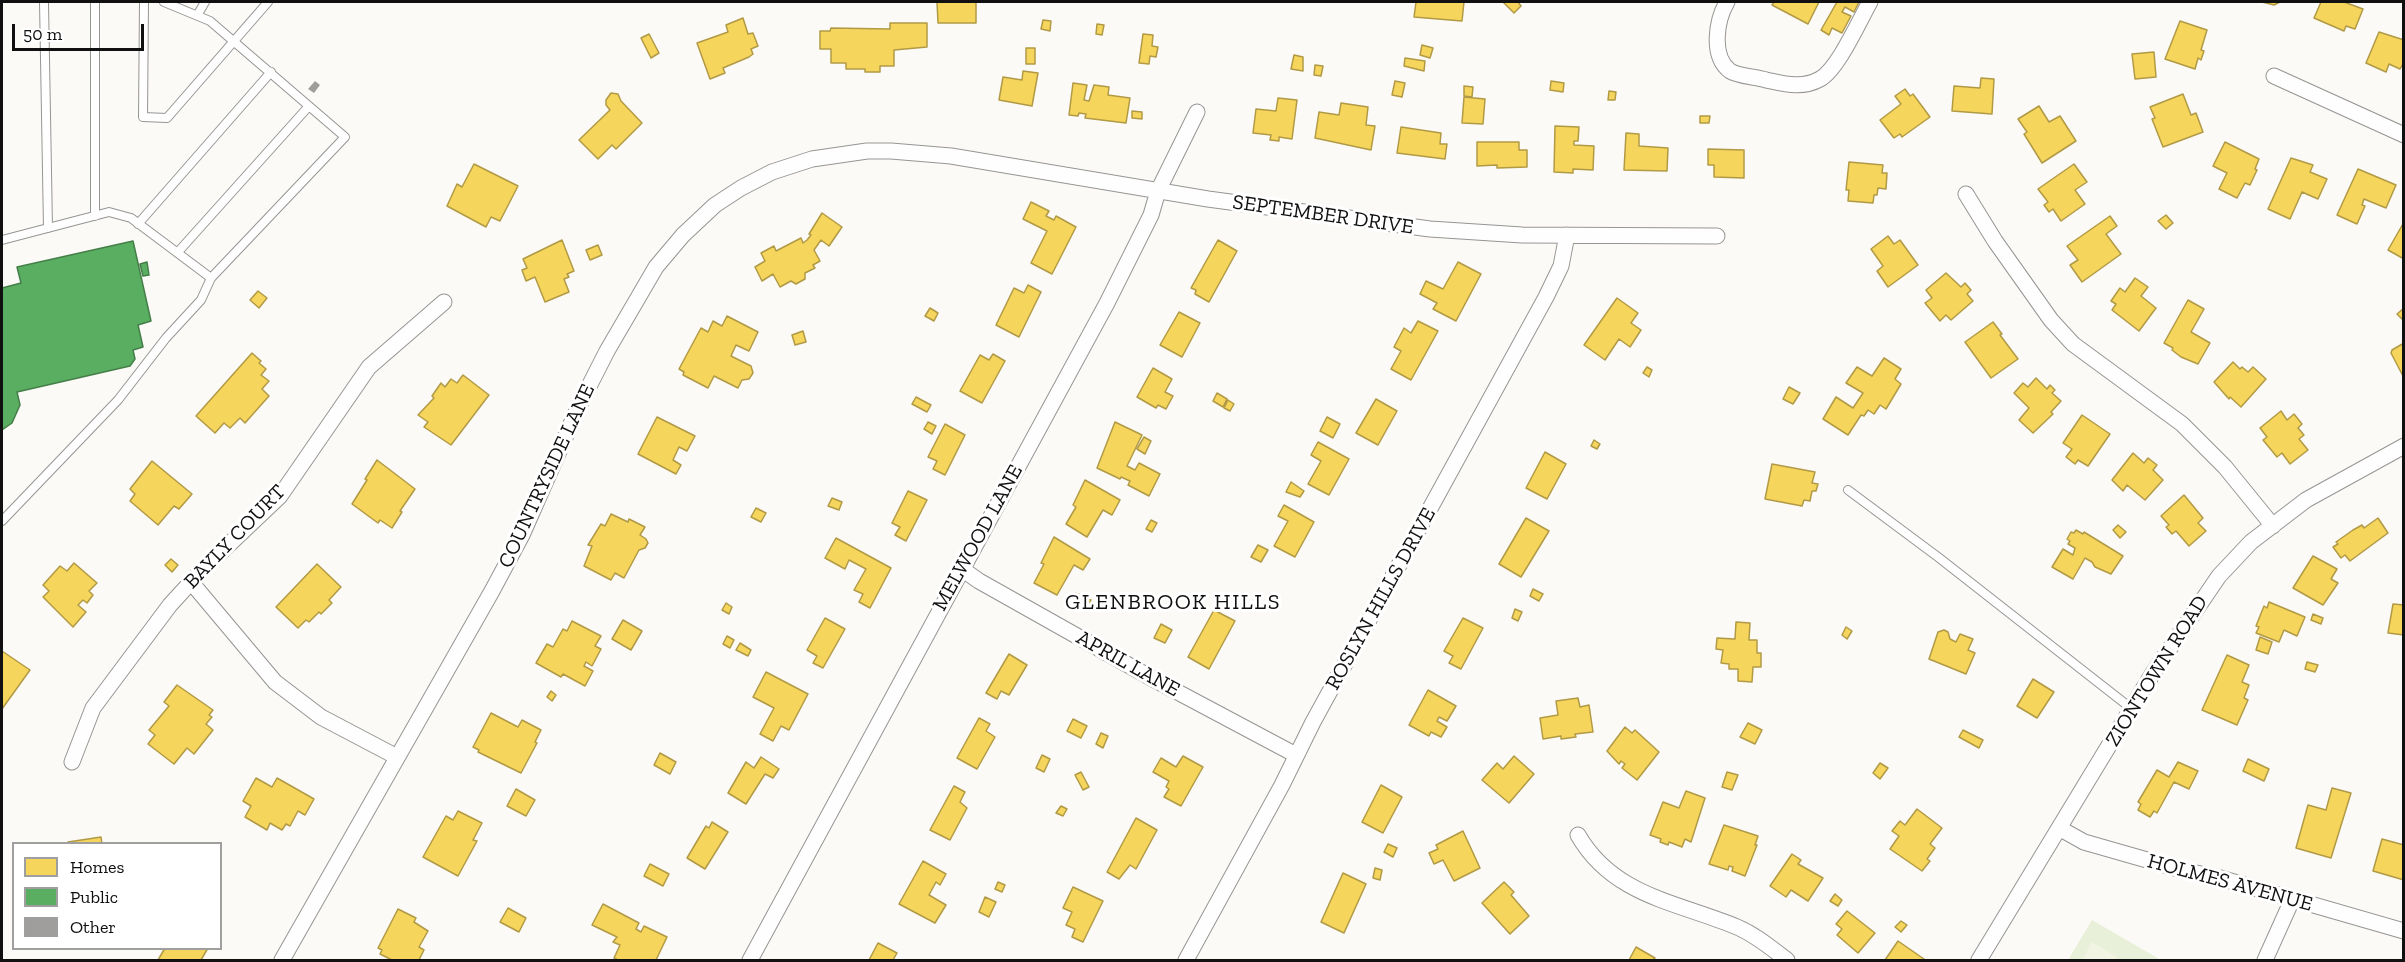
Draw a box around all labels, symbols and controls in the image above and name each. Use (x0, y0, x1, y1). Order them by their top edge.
scale bar (15, 12, 147, 50)
text: 50 m (23, 23, 62, 45)
street label: SEPTEMBER DRIVE (1231, 190, 1415, 240)
street label: COUNTRYSIDE LANE (493, 380, 601, 572)
street label: MELWOOD LANE (927, 460, 1029, 616)
street label: BAYLY COURT (179, 480, 291, 594)
street label: ROSLYN HILLS DRIVE (1320, 503, 1442, 695)
district label: GLENBROOK HILLS (1065, 590, 1281, 616)
street label: ZIONTOWN ROAD (2101, 591, 2213, 751)
street label: APRIL LANE (1072, 625, 1184, 703)
legend (12, 842, 222, 950)
street label: HOLMES AVENUE (2145, 849, 2315, 917)
text: Homes (70, 856, 124, 878)
text: Public (70, 886, 118, 908)
text: Other (70, 916, 116, 938)

